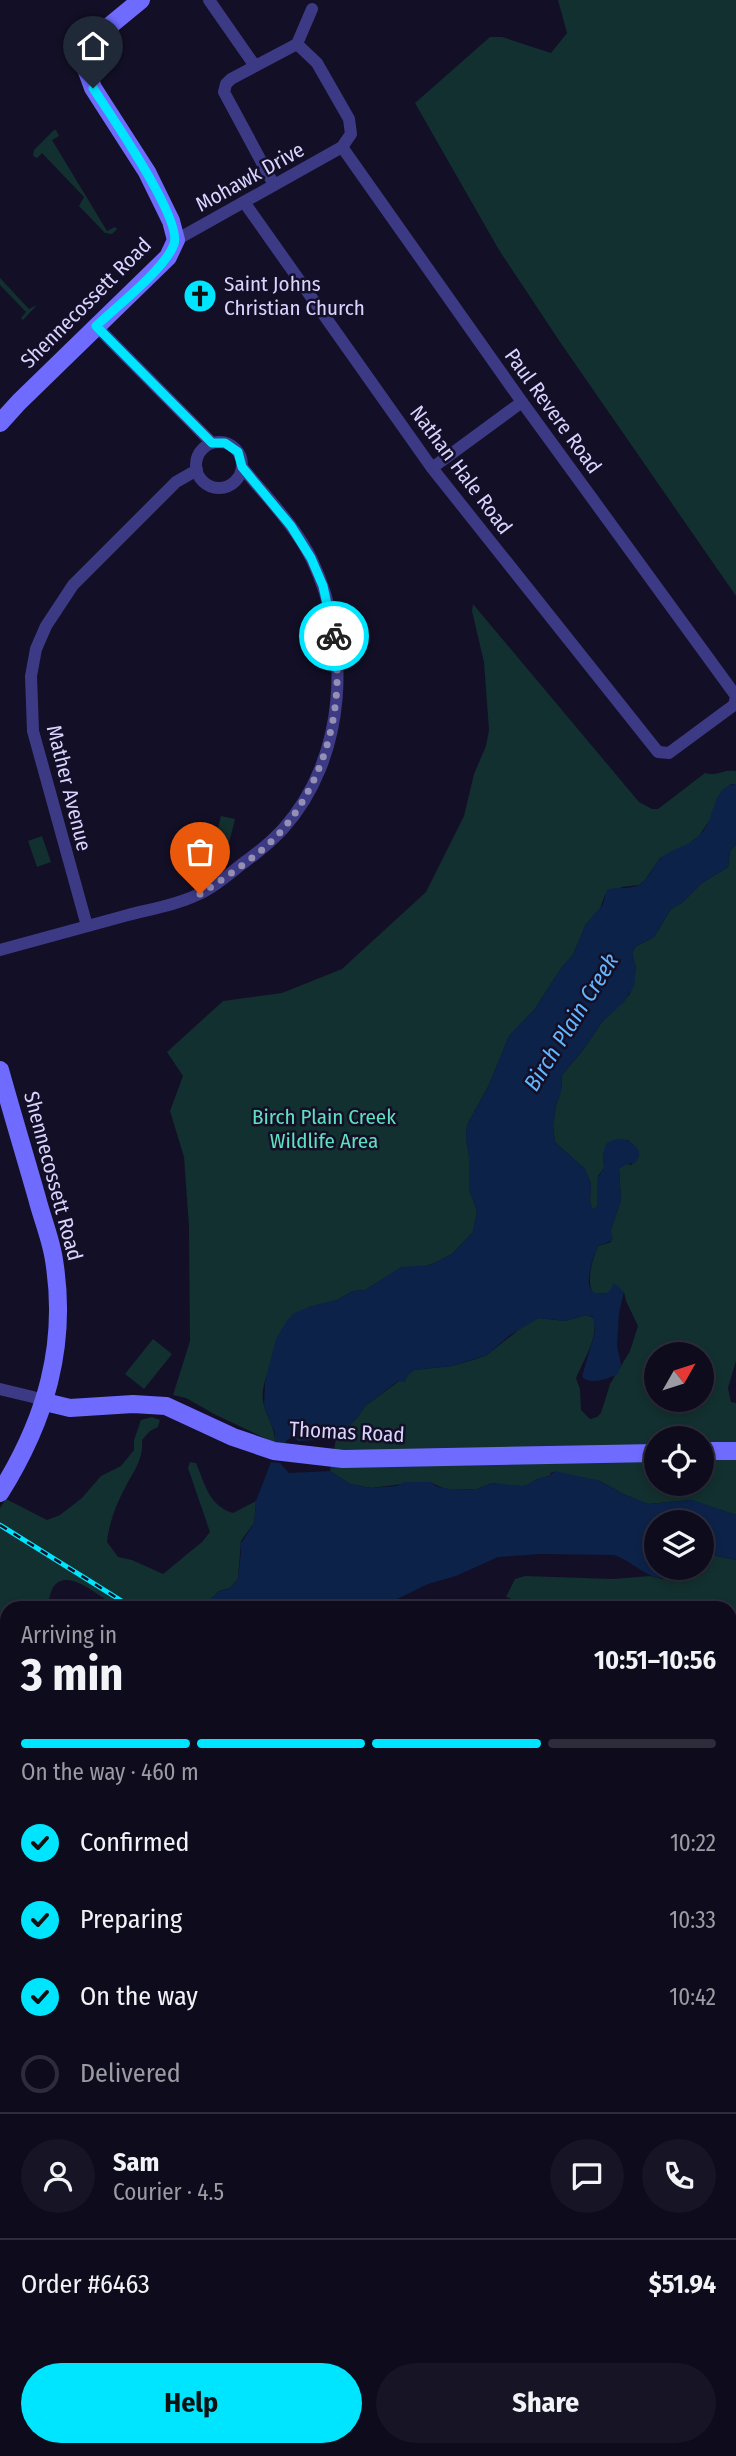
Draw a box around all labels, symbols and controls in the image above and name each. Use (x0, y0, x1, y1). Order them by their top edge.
pin (63, 16, 123, 88)
icon: home (74, 27, 112, 65)
street label: Mohawk Drive (191, 136, 309, 218)
street label: Shennecossett Road (15, 232, 157, 374)
place label: Saint Johns Christian Church (224, 271, 365, 321)
church icon: Saint Johns Christian Church (181, 277, 219, 315)
street label: Paul Revere Road (499, 343, 607, 479)
street label: Nathan Hale Road (404, 401, 518, 539)
courier (299, 601, 369, 671)
icon: bike (315, 617, 353, 655)
street label: Mather Avenue (41, 722, 97, 854)
pin (170, 822, 230, 894)
icon: bag (181, 833, 219, 871)
water label: Birch Plain Creek (518, 948, 624, 1096)
street label: Shennecossett Road (18, 1088, 88, 1264)
park label: Birch Plain Creek Wildlife Area (252, 1104, 396, 1154)
north arrow (644, 1342, 714, 1412)
map controls (644, 1342, 714, 1580)
street label: Thomas Road (289, 1416, 405, 1448)
button: locate (644, 1426, 714, 1496)
button: layers (644, 1510, 714, 1580)
text: Arriving in (21, 1621, 117, 1649)
text: 10:51–10:56 (594, 1645, 716, 1676)
text: 3 min (21, 1647, 123, 1702)
text: On the way · 460 m (21, 1758, 199, 1786)
icon: check (21, 1824, 59, 1862)
text: Confirmed (80, 1827, 190, 1858)
text: 10:22 (670, 1829, 716, 1857)
icon: check (21, 1901, 59, 1939)
text: Preparing (80, 1904, 182, 1935)
text: 10:33 (669, 1906, 716, 1934)
icon: check (21, 1978, 59, 2016)
text: On the way (80, 1981, 198, 2012)
text: 10:42 (669, 1983, 716, 2011)
text: Delivered (80, 2058, 181, 2089)
button: person (21, 2139, 95, 2213)
button: chat (550, 2139, 624, 2213)
button: phone (642, 2139, 716, 2213)
text: Sam (113, 2147, 159, 2178)
text: Courier · 4.5 (113, 2178, 224, 2206)
text: Order #6463 (21, 2269, 150, 2300)
text: $51.94 (649, 2269, 716, 2300)
button: Help (21, 2363, 362, 2443)
button: Share (376, 2363, 716, 2443)

